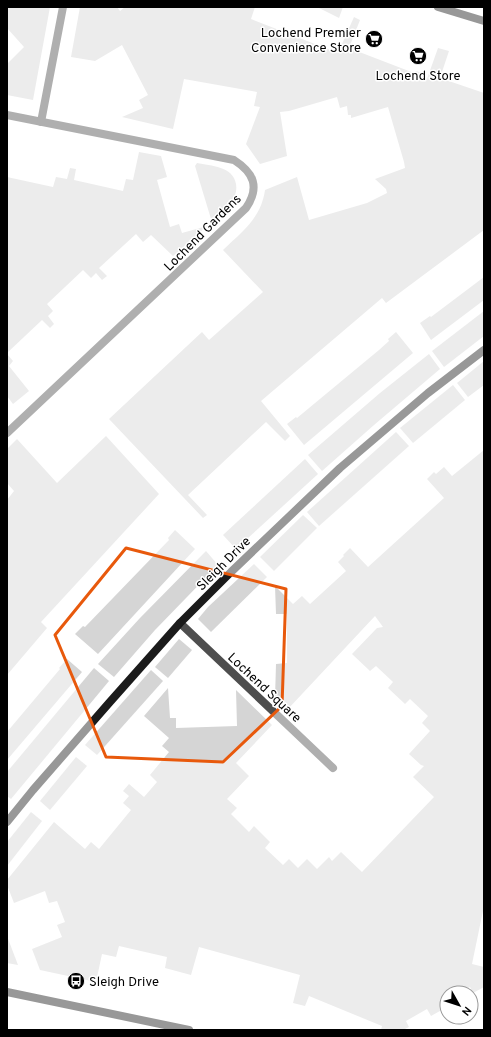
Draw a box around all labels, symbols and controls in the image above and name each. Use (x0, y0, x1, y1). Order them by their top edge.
place label: Lochend Premier Convenience Store (251, 26, 361, 57)
supermarket icon: Lochend Premier Convenience Store (364, 29, 384, 49)
supermarket icon: Lochend Store (408, 46, 428, 66)
place label: Lochend Store (375, 69, 461, 85)
street label: Lochend Gardens (162, 192, 245, 275)
street label: Sleigh Drive (194, 534, 255, 595)
street label: Lochend Square (224, 650, 304, 727)
bus stop icon: Sleigh Drive (66, 971, 86, 991)
place label: Sleigh Drive (89, 975, 159, 991)
north arrow (439, 985, 479, 1025)
text: N (458, 1003, 474, 1018)

